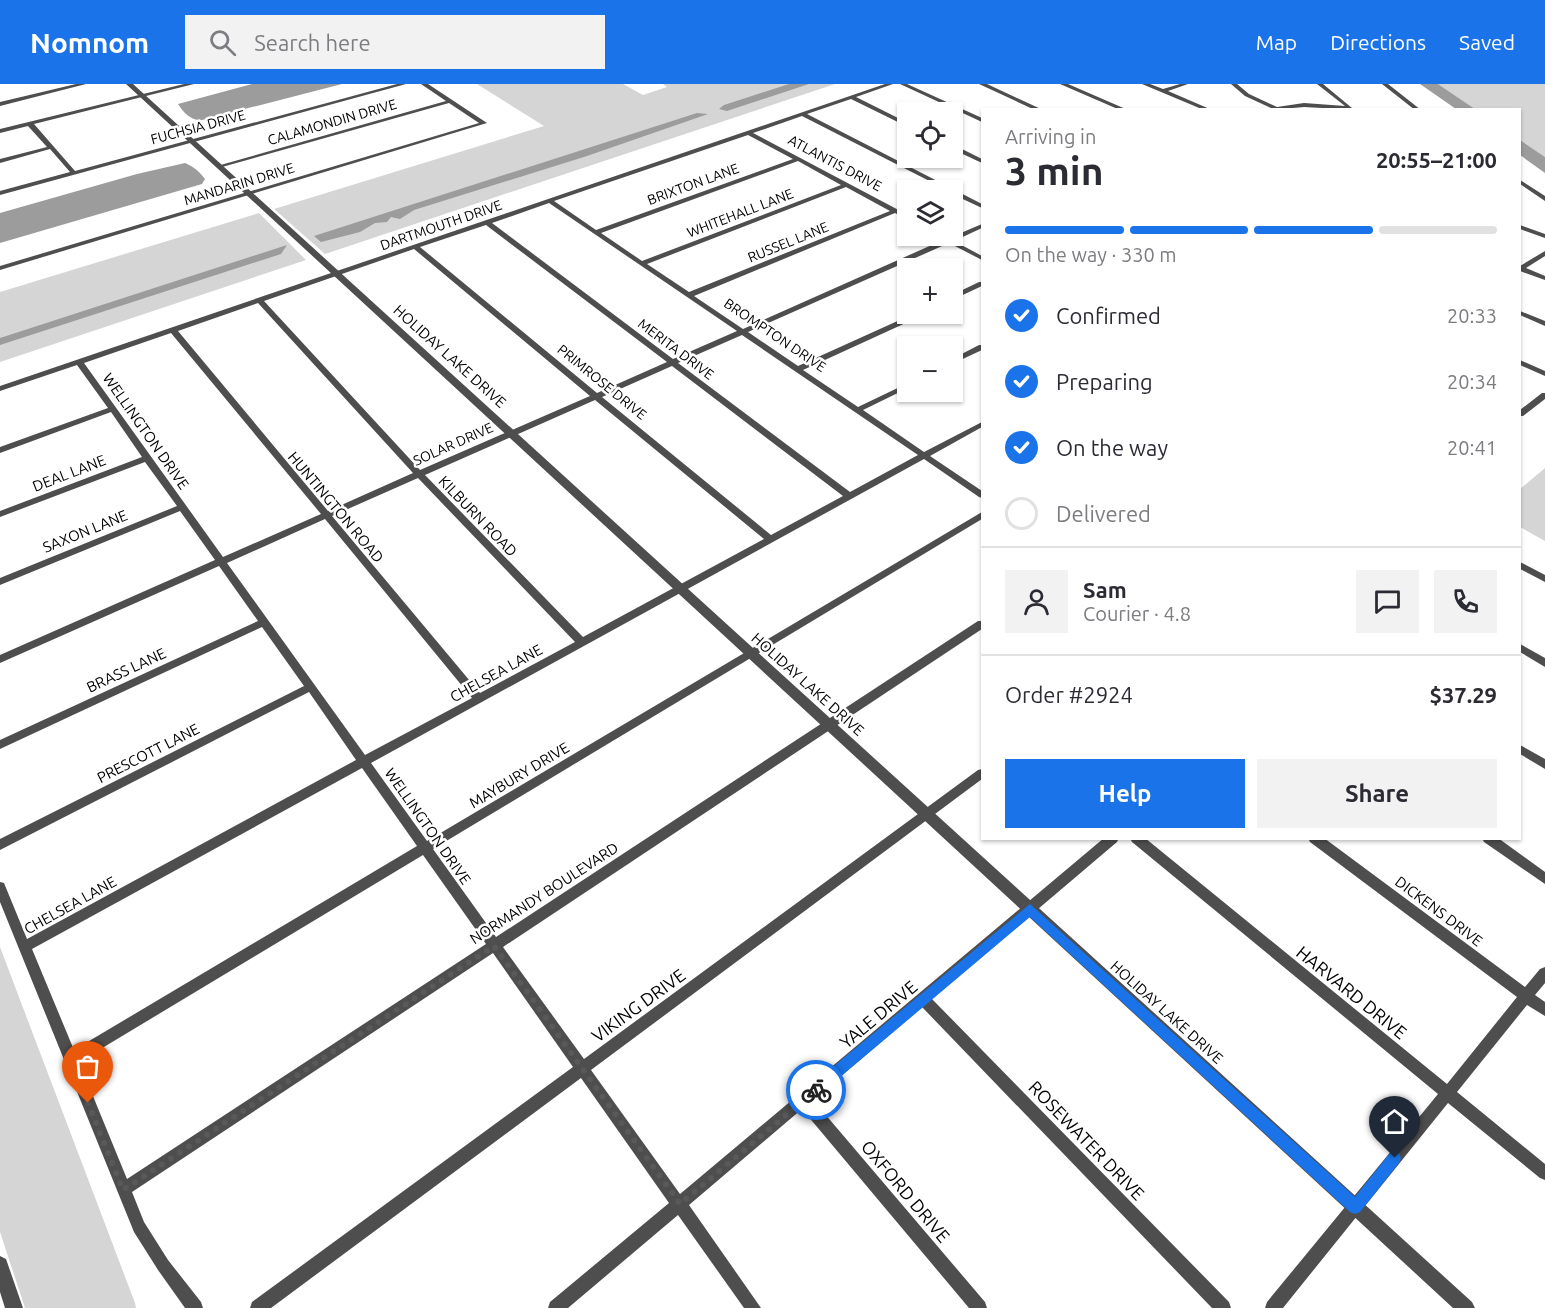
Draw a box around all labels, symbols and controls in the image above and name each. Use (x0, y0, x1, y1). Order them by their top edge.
search box (185, 15, 605, 69)
icon: search (206, 26, 239, 59)
text: Nomnom (30, 27, 149, 58)
text: Search here (254, 30, 371, 55)
text: Map (1256, 30, 1297, 54)
text: Directions (1330, 30, 1426, 54)
text: Saved (1459, 30, 1515, 54)
street label: CALAMONDIN DRIVE (266, 96, 398, 148)
map controls (897, 102, 963, 402)
button: locate (897, 102, 963, 168)
street label: FUCHSIA DRIVE (149, 107, 247, 147)
text: Arriving in (1005, 125, 1096, 148)
street label: ATLANTIS DRIVE (786, 132, 885, 194)
text: 20:55–21:00 (1376, 147, 1497, 172)
text: 3 min (1005, 149, 1104, 192)
street label: MANDARIN DRIVE (182, 160, 296, 208)
street label: BRIXTON LANE (645, 160, 741, 208)
button: layers (897, 180, 963, 246)
street label: WHITEHALL LANE (685, 185, 796, 241)
street label: DARTMOUTH DRIVE (378, 197, 504, 253)
street label: RUSSEL LANE (745, 218, 831, 265)
text: On the way · 330 m (1005, 243, 1177, 266)
button: + (897, 258, 963, 324)
street label: BROMPTON DRIVE (721, 295, 829, 375)
icon: check (1005, 299, 1038, 332)
street label: HOLIDAY LAKE DRIVE (390, 301, 510, 411)
text: Confirmed (1056, 303, 1161, 328)
text: 20:33 (1447, 304, 1497, 327)
street label: MERITA DRIVE (635, 315, 717, 383)
button: − (897, 336, 963, 402)
street label: PRIMROSE DRIVE (554, 341, 650, 423)
icon: check (1005, 365, 1038, 398)
text: Preparing (1056, 369, 1153, 394)
street label: WELLINGTON DRIVE (100, 370, 192, 492)
text: 20:34 (1447, 370, 1497, 393)
street label: SOLAR DRIVE (411, 419, 496, 469)
icon: check (1005, 431, 1038, 464)
text: On the way (1056, 435, 1168, 460)
text: 20:41 (1447, 436, 1497, 459)
street label: HUNTINGTON ROAD (285, 448, 387, 566)
street label: DEAL LANE (30, 451, 108, 495)
street label: KILBURN ROAD (435, 472, 521, 560)
text: Delivered (1056, 501, 1151, 526)
street label: SAXON LANE (40, 506, 130, 556)
button: person (1005, 570, 1068, 633)
button: chat (1356, 570, 1419, 633)
button: phone (1434, 570, 1497, 633)
text: Sam (1083, 577, 1127, 602)
text: Courier · 4.8 (1083, 602, 1191, 625)
street label: HOLIDAY LAKE DRIVE (748, 629, 868, 739)
street label: CHELSEA LANE (447, 641, 545, 705)
street label: BRASS LANE (84, 644, 168, 696)
text: Order #2924 (1005, 682, 1133, 707)
text: $37.29 (1430, 682, 1497, 707)
street label: PRESCOTT LANE (94, 720, 202, 786)
street label: MAYBURY DRIVE (466, 739, 572, 811)
button: Help (1005, 759, 1245, 828)
button: Share (1257, 759, 1497, 828)
street label: WELLINGTON DRIVE (382, 765, 474, 887)
street label: NORMANDY BOULEVARD (467, 839, 621, 947)
street label: CHELSEA LANE (21, 873, 119, 937)
street label: DICKENS DRIVE (1392, 873, 1486, 949)
street label: HARVARD DRIVE (1293, 942, 1411, 1042)
street label: HOLIDAY LAKE DRIVE (1107, 957, 1227, 1067)
street label: VIKING DRIVE (587, 964, 689, 1046)
street label: YALE DRIVE (835, 976, 921, 1052)
pin (62, 1041, 113, 1103)
icon: bag (71, 1050, 104, 1083)
courier (786, 1060, 846, 1120)
icon: bike (800, 1074, 833, 1107)
street label: ROSEWATER DRIVE (1025, 1076, 1149, 1204)
pin (1369, 1096, 1420, 1158)
icon: home (1378, 1105, 1411, 1138)
street label: OXFORD DRIVE (858, 1136, 954, 1246)

